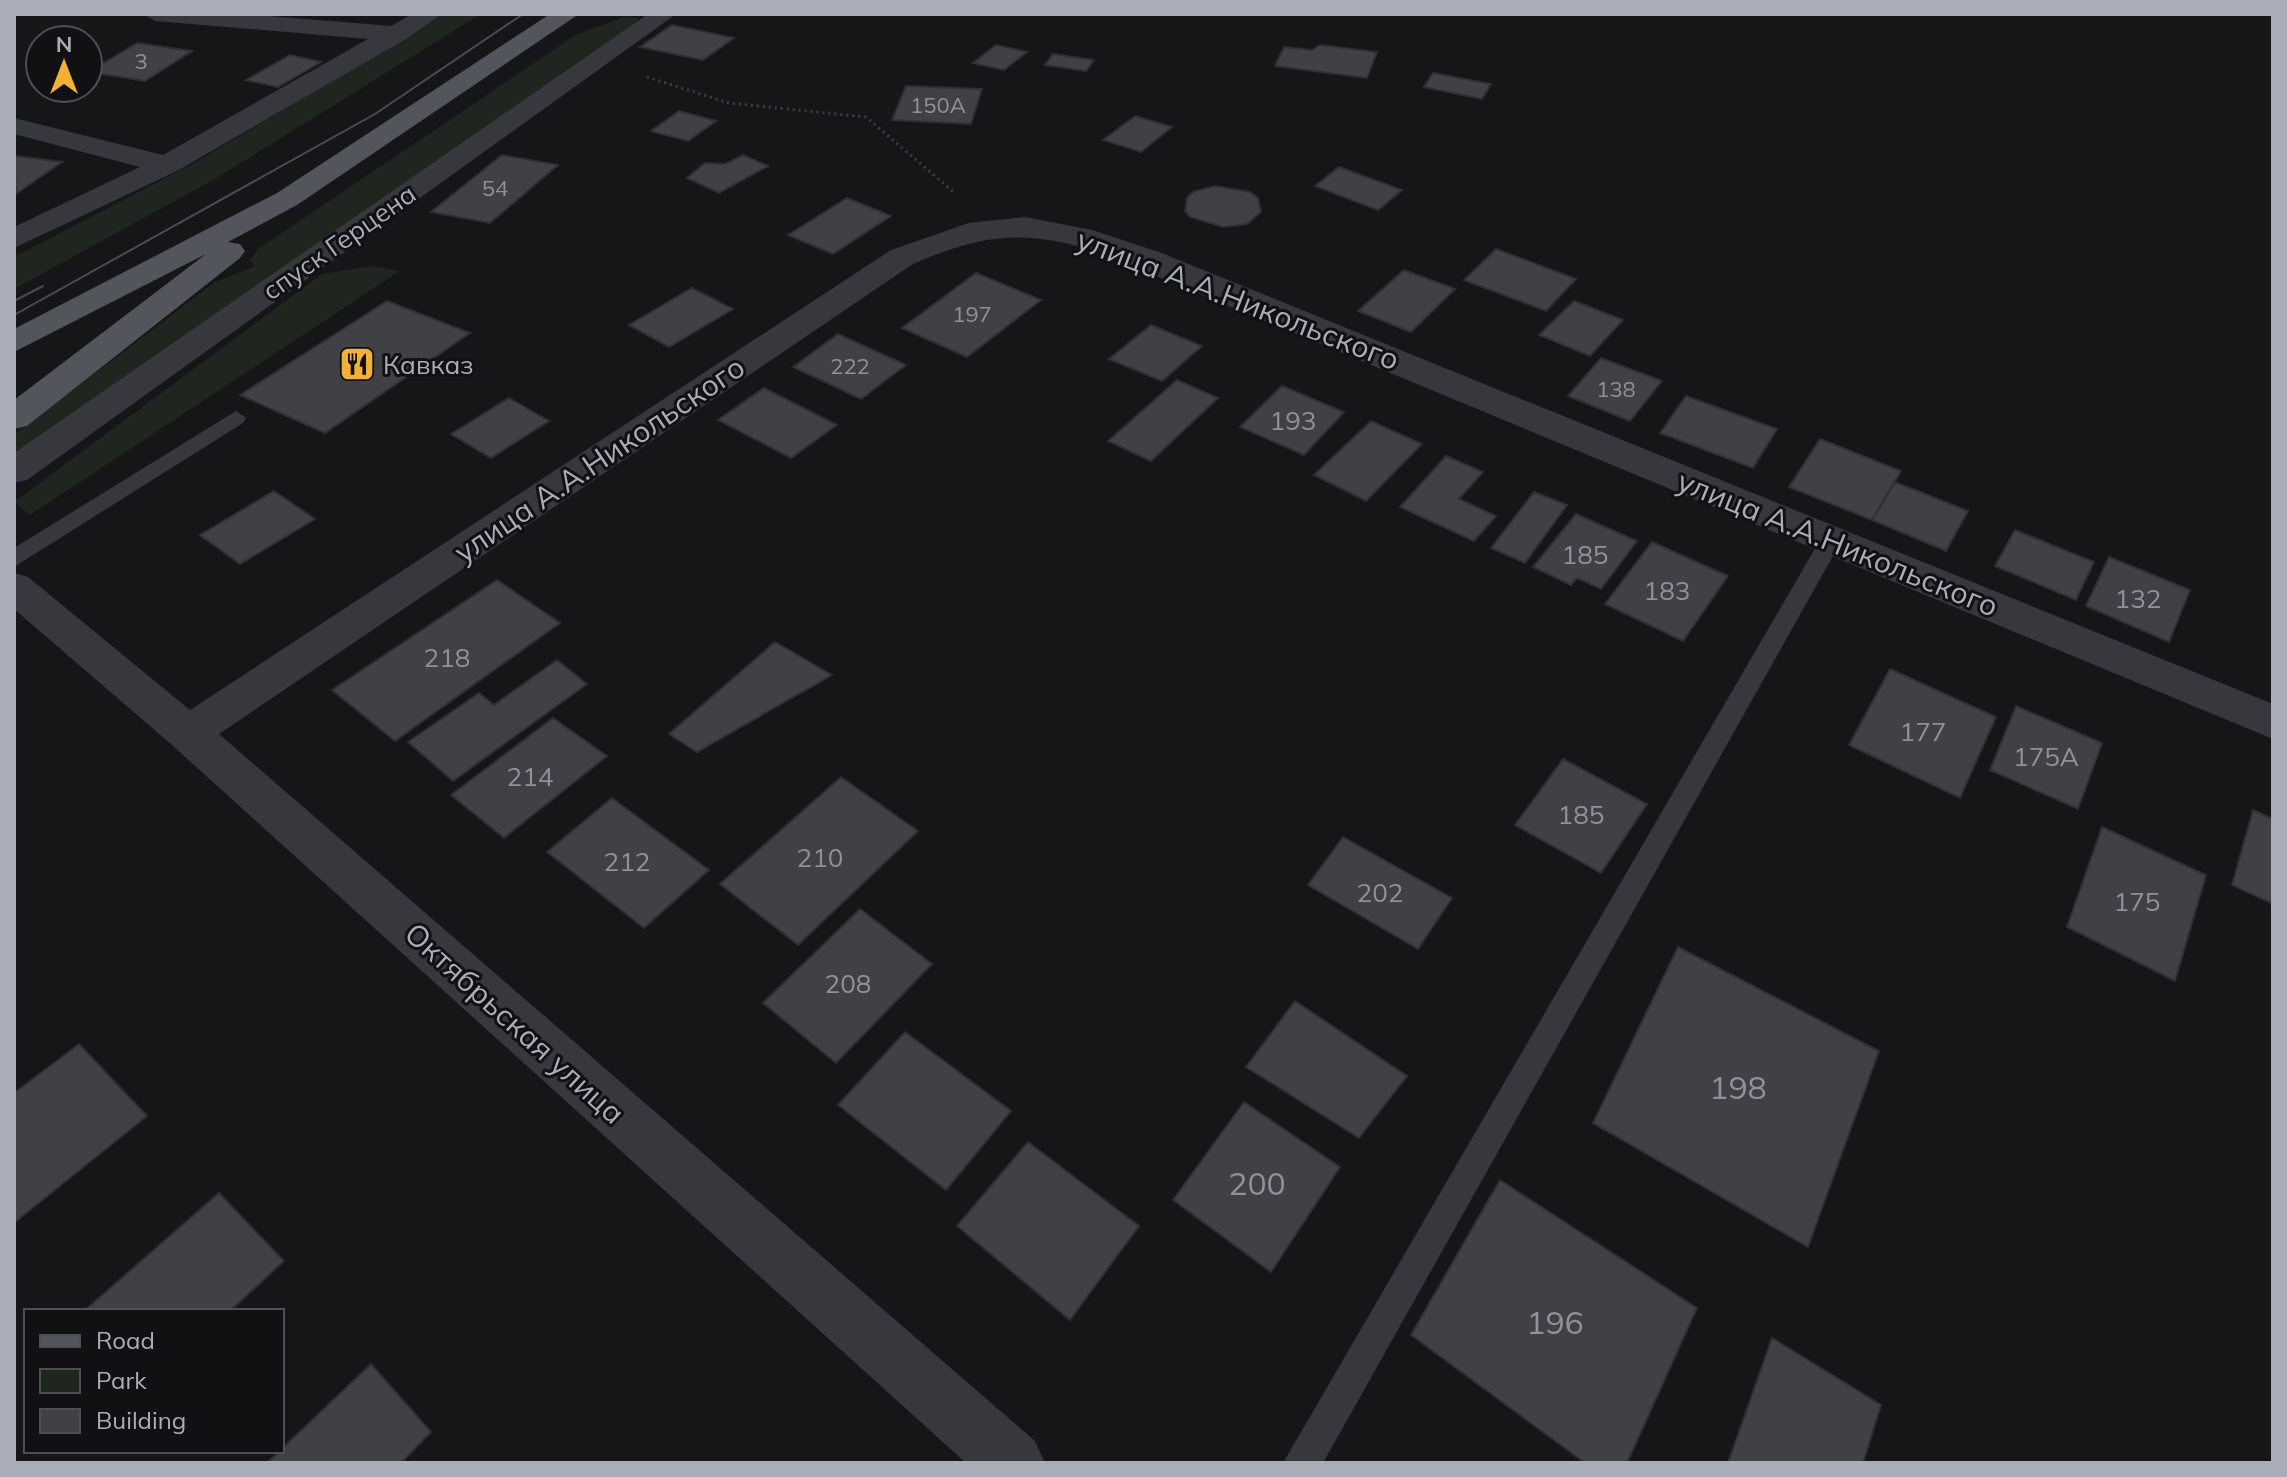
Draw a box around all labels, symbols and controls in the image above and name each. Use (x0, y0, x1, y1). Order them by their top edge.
north arrow (24, 24, 104, 104)
text: N (56, 30, 72, 58)
house number: 3 (134, 47, 148, 75)
house number: 150А (910, 91, 966, 119)
house number: 54 (482, 174, 508, 202)
street label: спуск Герцена (256, 177, 422, 307)
street label: улица А.А.Никольского (1071, 220, 1405, 378)
house number: 197 (952, 300, 992, 328)
restaurant icon: Кавказ (338, 345, 376, 383)
street label: улица А.А.Никольского (446, 347, 752, 571)
place label: Кавказ (383, 348, 474, 381)
house number: 222 (830, 352, 870, 380)
house number: 138 (1596, 375, 1636, 403)
house number: 193 (1270, 404, 1316, 437)
street label: улица А.А.Никольского (1672, 461, 2004, 625)
house number: 185 (1562, 538, 1608, 571)
house number: 183 (1644, 574, 1690, 607)
house number: 132 (2115, 582, 2161, 615)
house number: 218 (424, 641, 470, 674)
house number: 177 (1900, 715, 1946, 748)
house number: 175А (2013, 740, 2079, 773)
house number: 214 (507, 760, 553, 793)
house number: 185 (1558, 798, 1604, 831)
house number: 210 (797, 841, 843, 874)
house number: 212 (604, 845, 650, 878)
house number: 202 (1357, 876, 1403, 909)
house number: 175 (2114, 885, 2160, 918)
street label: Октябрьская улица (397, 914, 633, 1132)
house number: 208 (825, 967, 871, 1000)
house number: 198 (1709, 1067, 1767, 1107)
house number: 200 (1228, 1163, 1286, 1203)
house number: 196 (1526, 1302, 1584, 1342)
legend (24, 1309, 284, 1453)
text: Road (96, 1325, 155, 1355)
text: Park (96, 1365, 147, 1395)
text: Building (96, 1405, 186, 1435)

